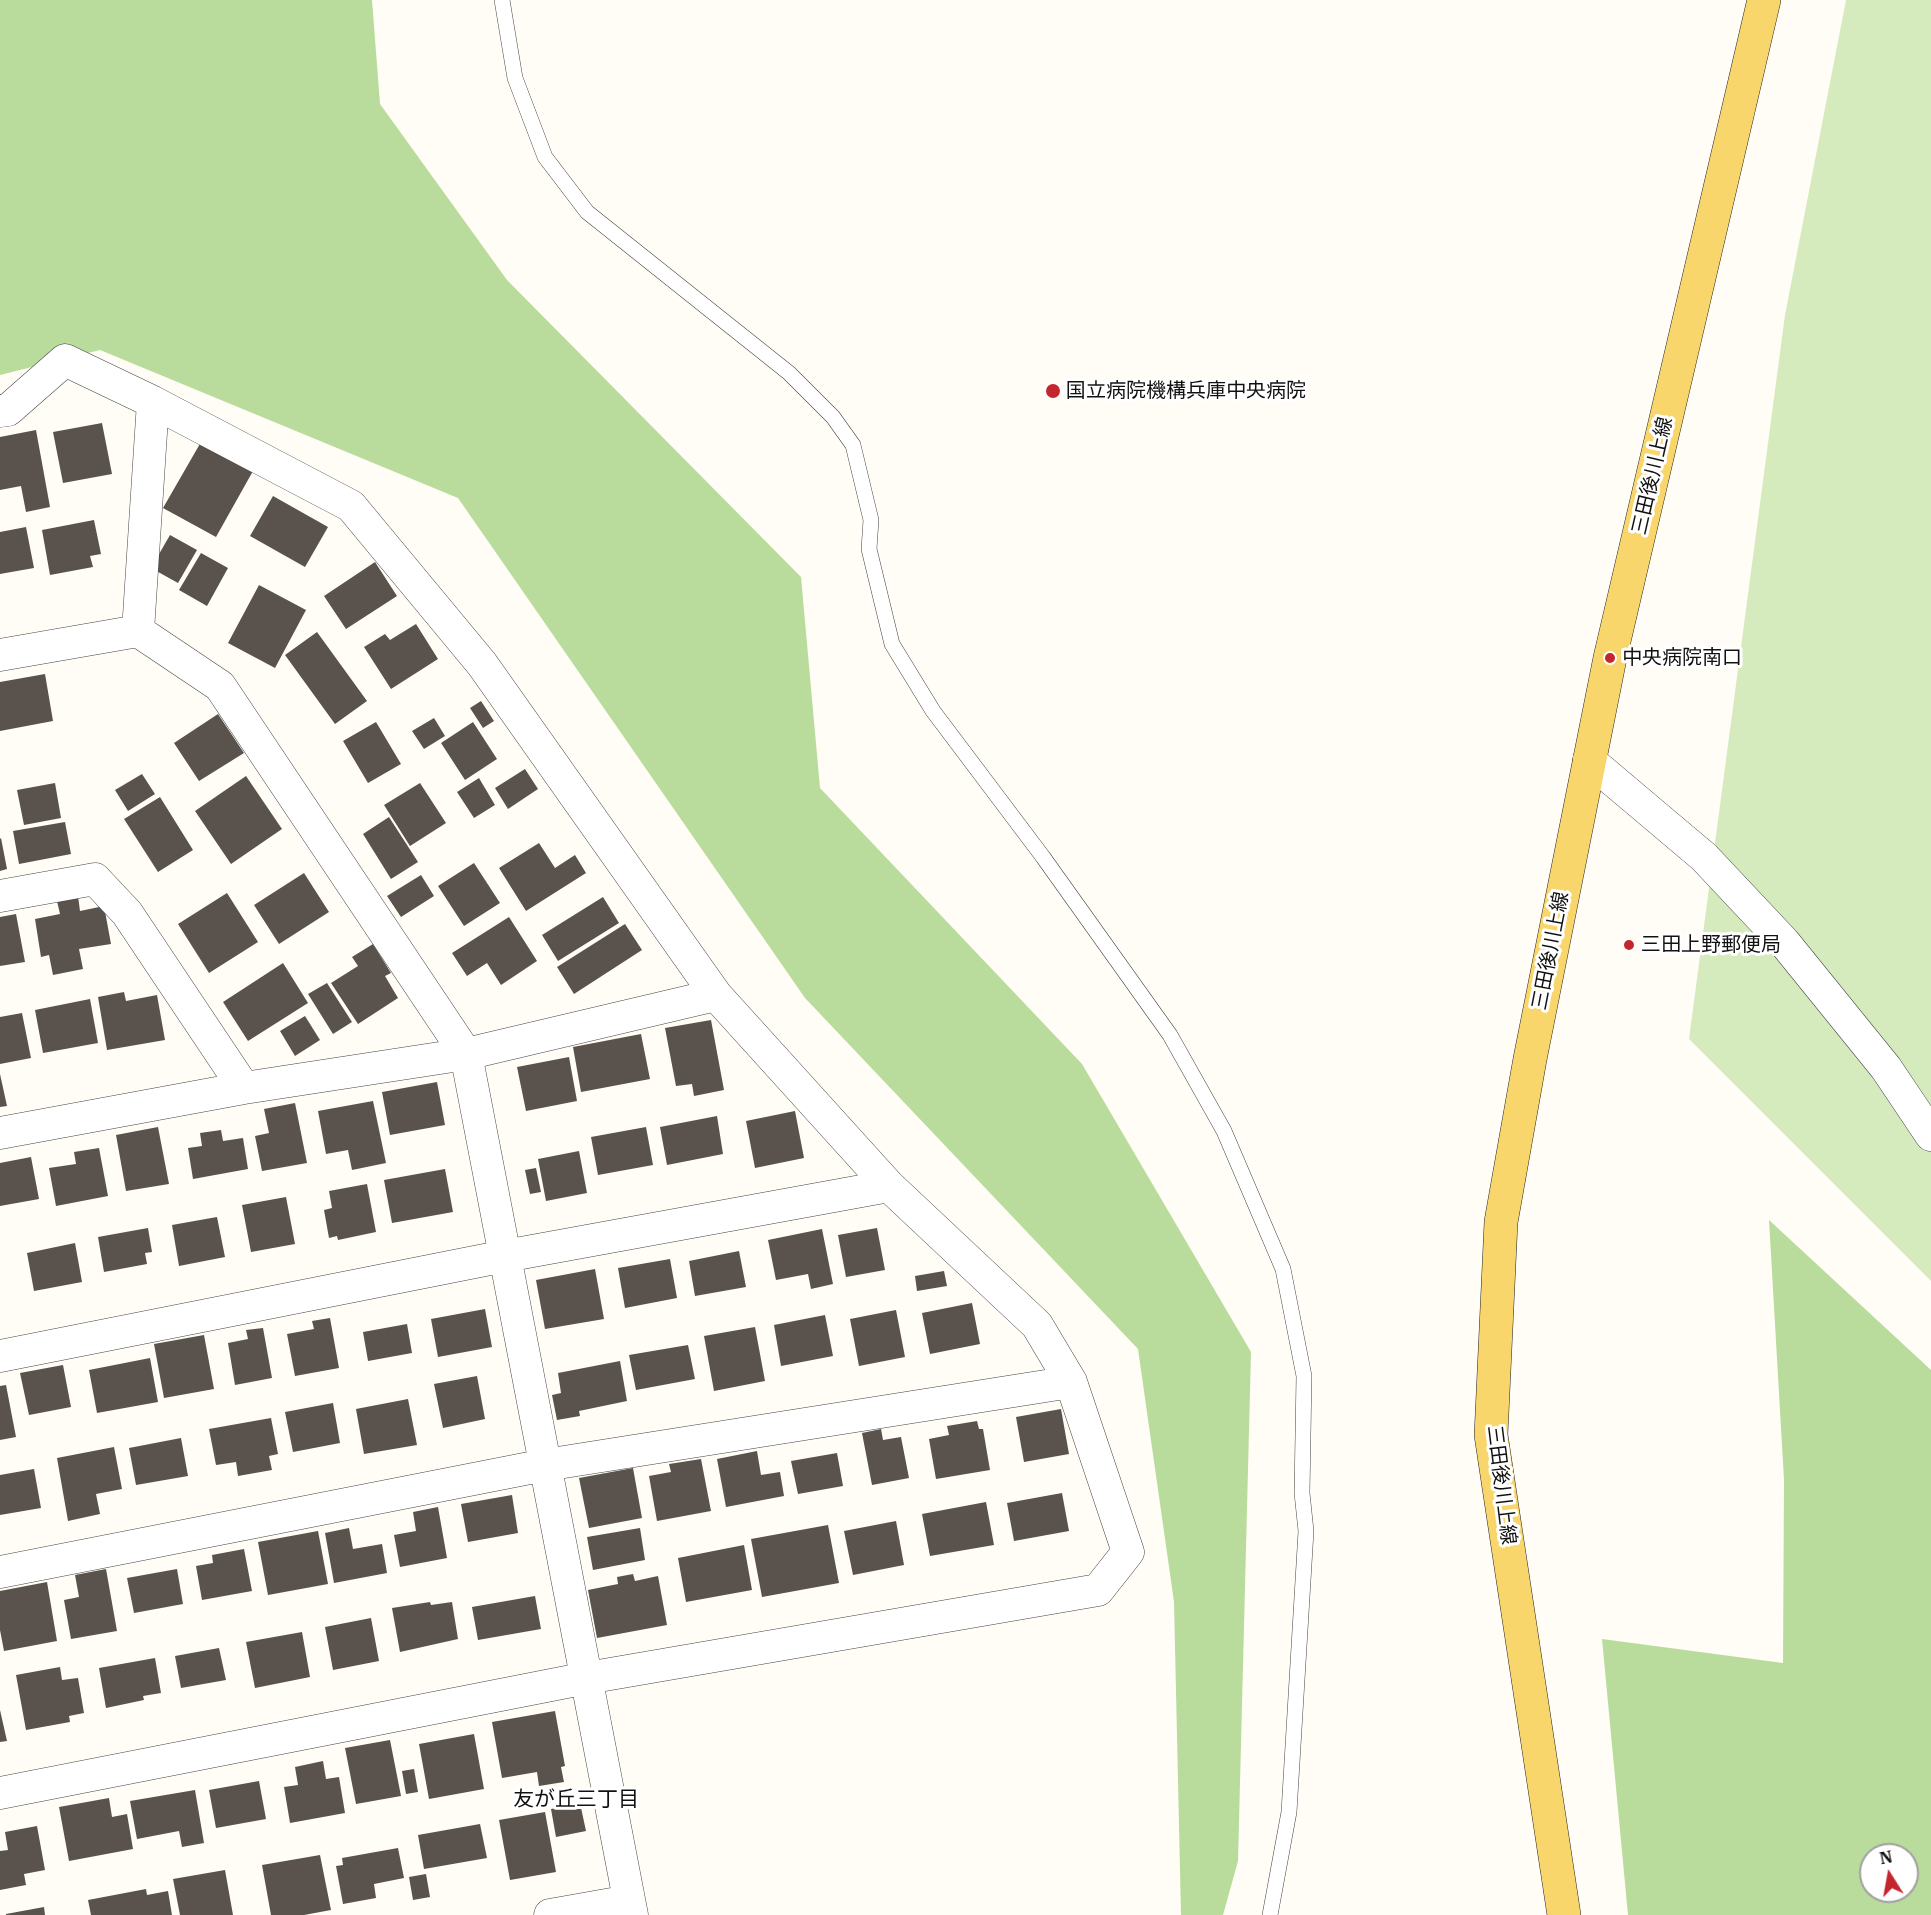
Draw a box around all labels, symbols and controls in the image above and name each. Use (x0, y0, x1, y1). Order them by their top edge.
place label: 国立病院機構兵庫中央病院 (1066, 379, 1306, 403)
marker: 国立病院機構兵庫中央病院 (1044, 382, 1062, 400)
street label: 三田後川上線 (1628, 415, 1678, 537)
place label: 中央病院南口 (1622, 646, 1742, 670)
marker: 中央病院南口 (1603, 651, 1617, 665)
street label: 三田後川上線 (1528, 890, 1574, 1012)
place label: 三田上野郵便局 (1641, 933, 1781, 957)
marker: 三田上野郵便局 (1622, 938, 1636, 952)
street label: 三田後川上線 (1482, 1424, 1520, 1546)
district label: 友が丘三丁目 (513, 1787, 639, 1813)
north arrow (1859, 1843, 1919, 1903)
text: N (1878, 1846, 1894, 1868)

